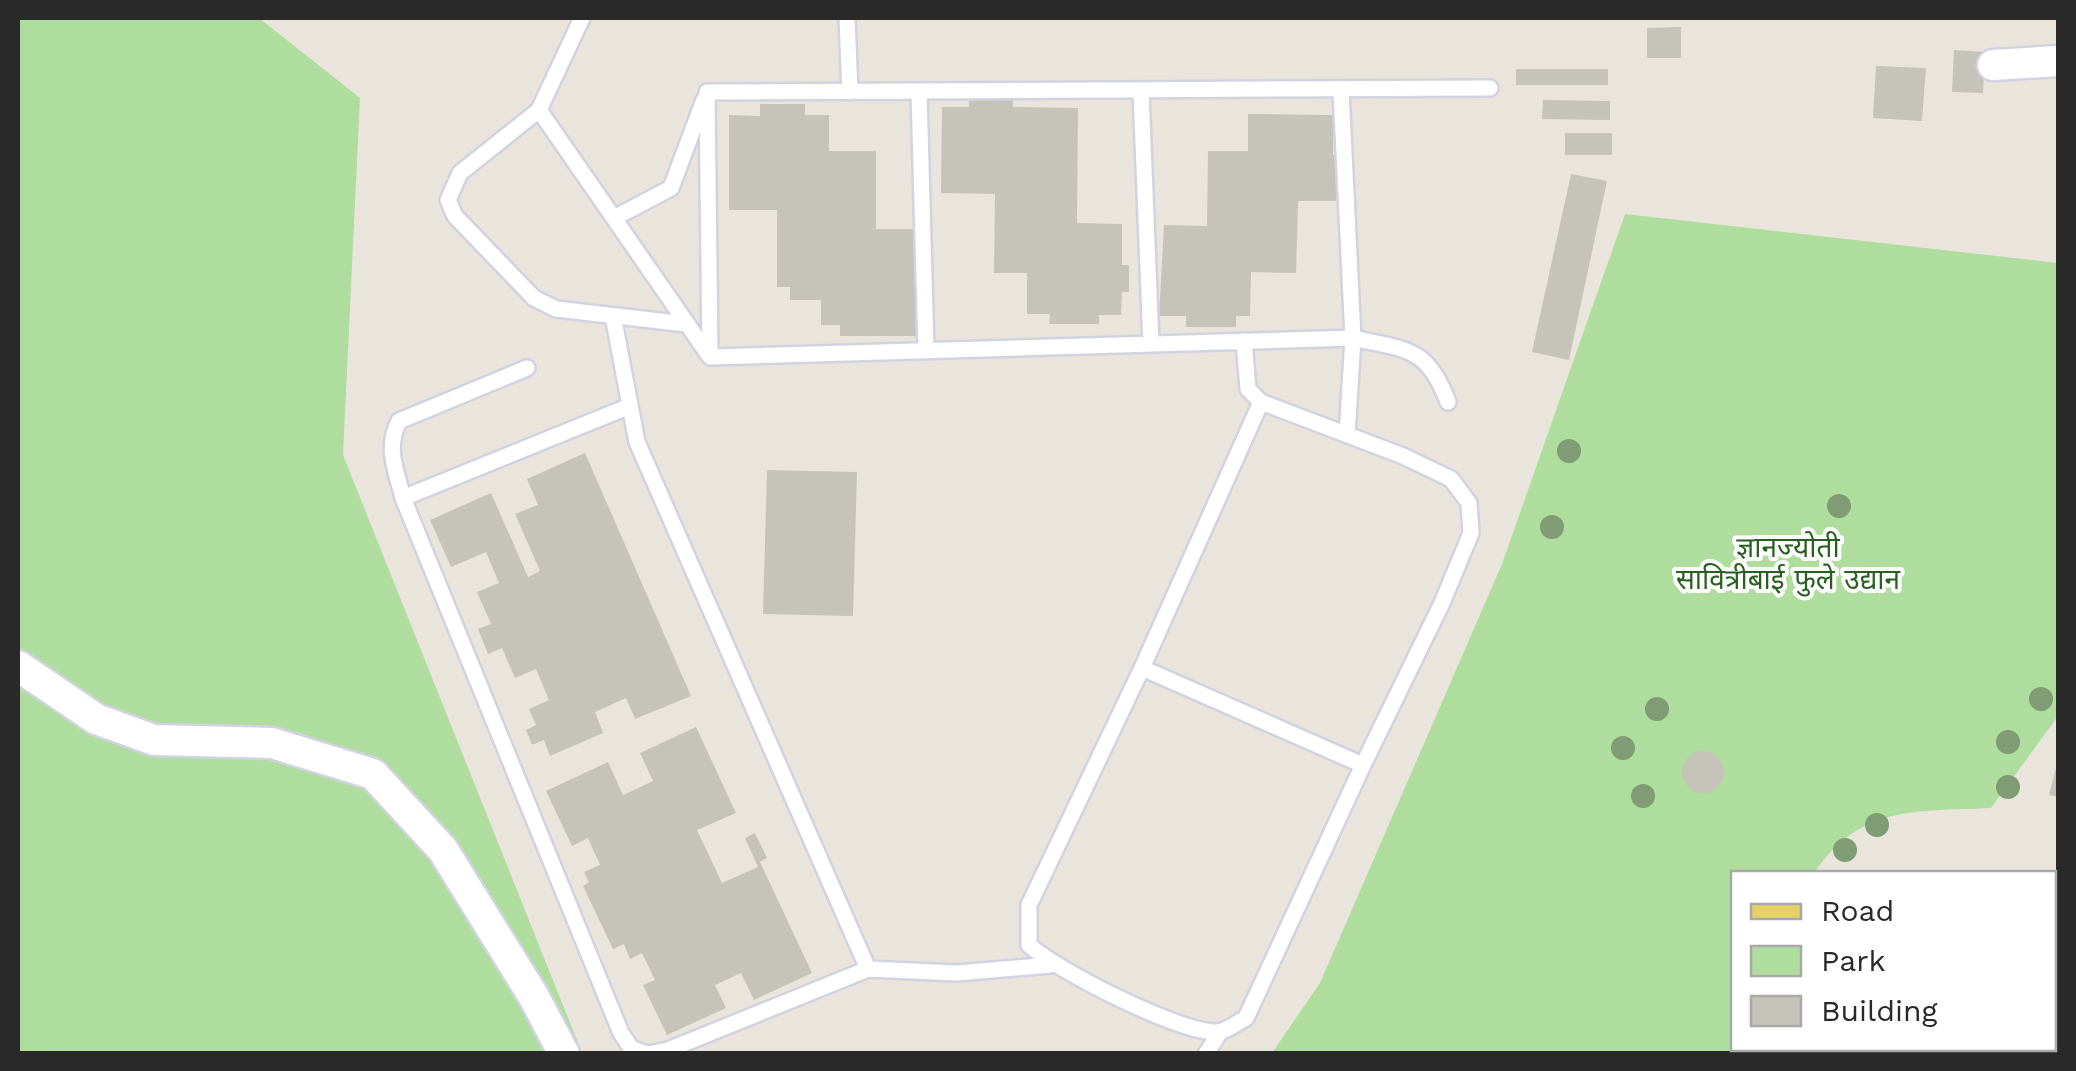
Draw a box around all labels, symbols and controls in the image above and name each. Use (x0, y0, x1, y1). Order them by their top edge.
park label: ज्ञानज्योती सावित्रीबाई फुले उद्यान (1676, 531, 1901, 597)
legend (1731, 871, 2056, 1051)
text: Road (1821, 893, 1894, 928)
text: Park (1821, 943, 1886, 978)
text: Building (1821, 993, 1938, 1028)

